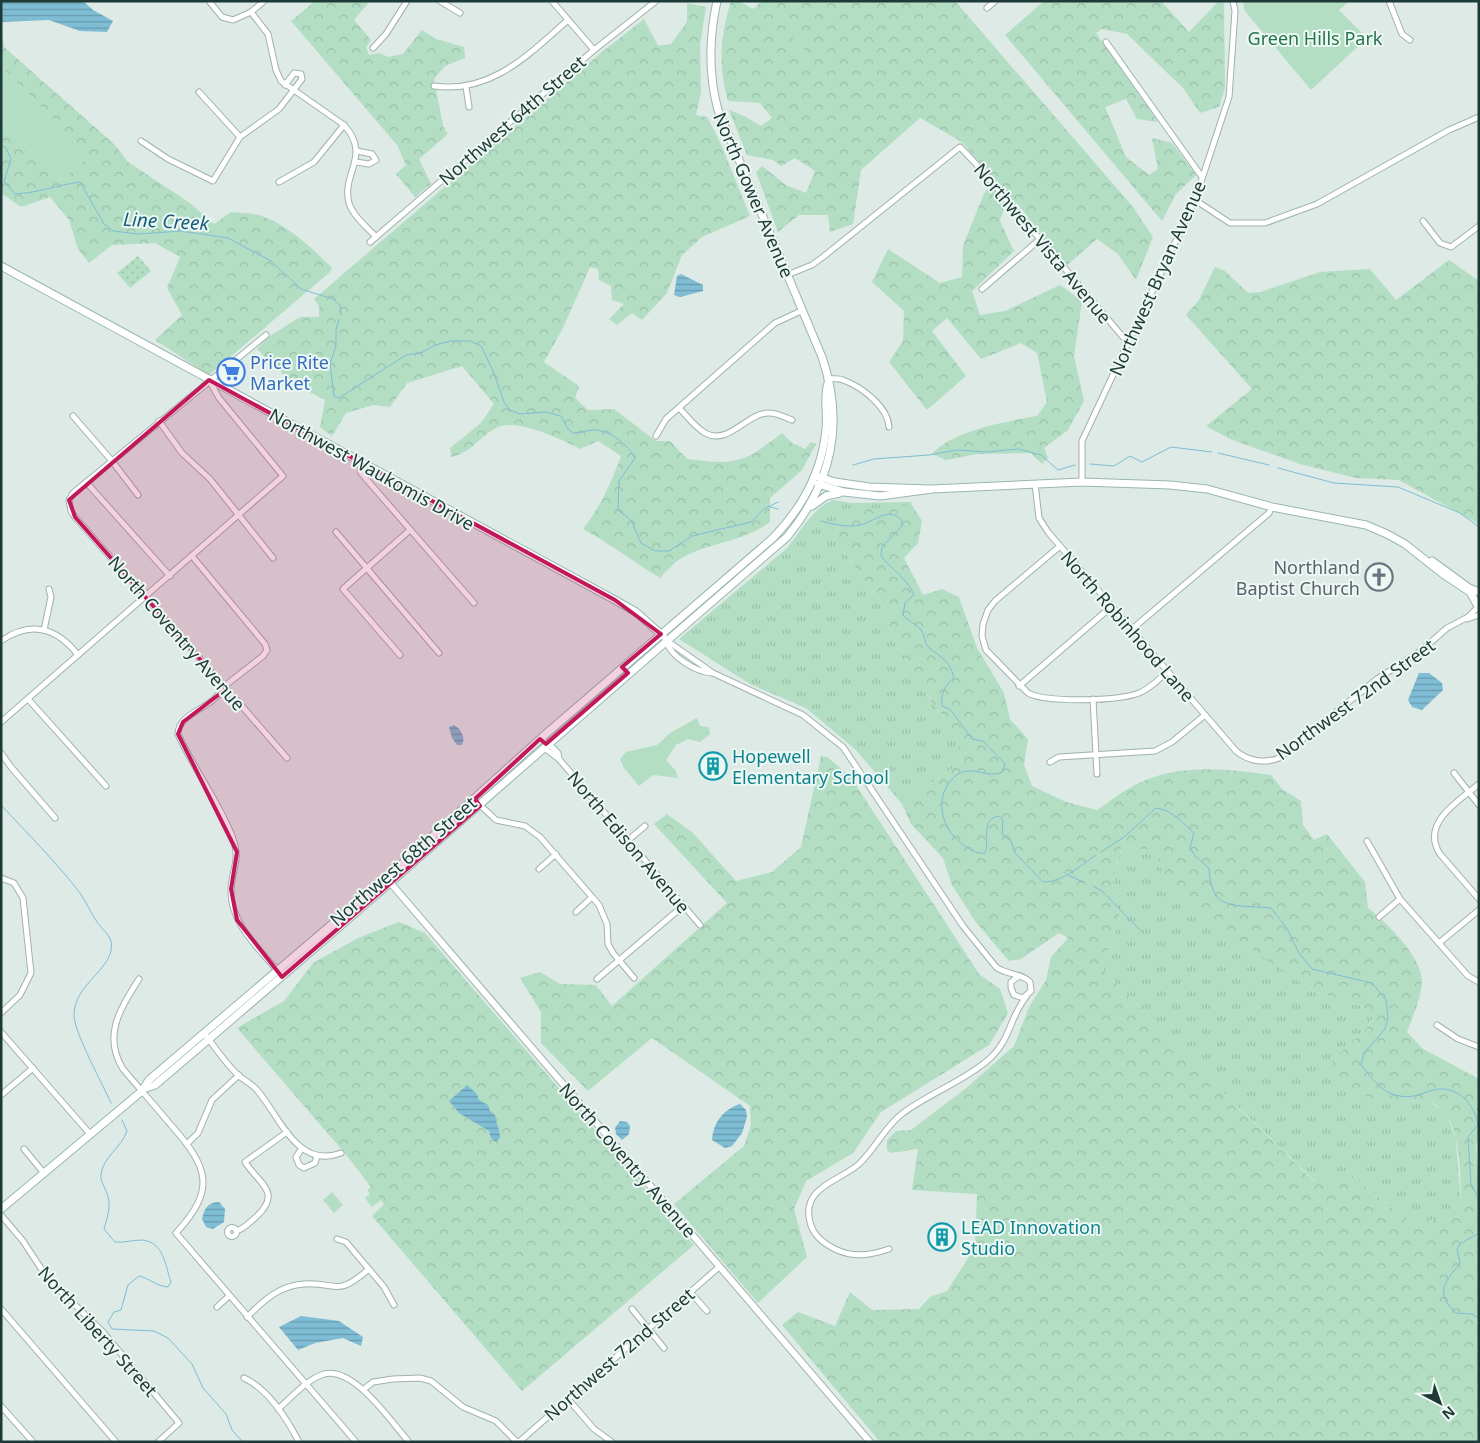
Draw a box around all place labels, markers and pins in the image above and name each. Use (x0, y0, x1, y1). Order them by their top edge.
place label: Price Rite Market (250, 350, 329, 395)
supermarket icon: Price Rite Market (216, 357, 246, 387)
place label: Northland Baptist Church (1236, 555, 1360, 600)
church icon: Northland Baptist Church (1364, 562, 1394, 592)
place label: Hopewell Elementary School (732, 744, 889, 789)
building icon: Hopewell Elementary School (698, 751, 728, 781)
place label: LEAD Innovation Studio (961, 1215, 1101, 1260)
building icon: LEAD Innovation Studio (927, 1222, 957, 1252)

